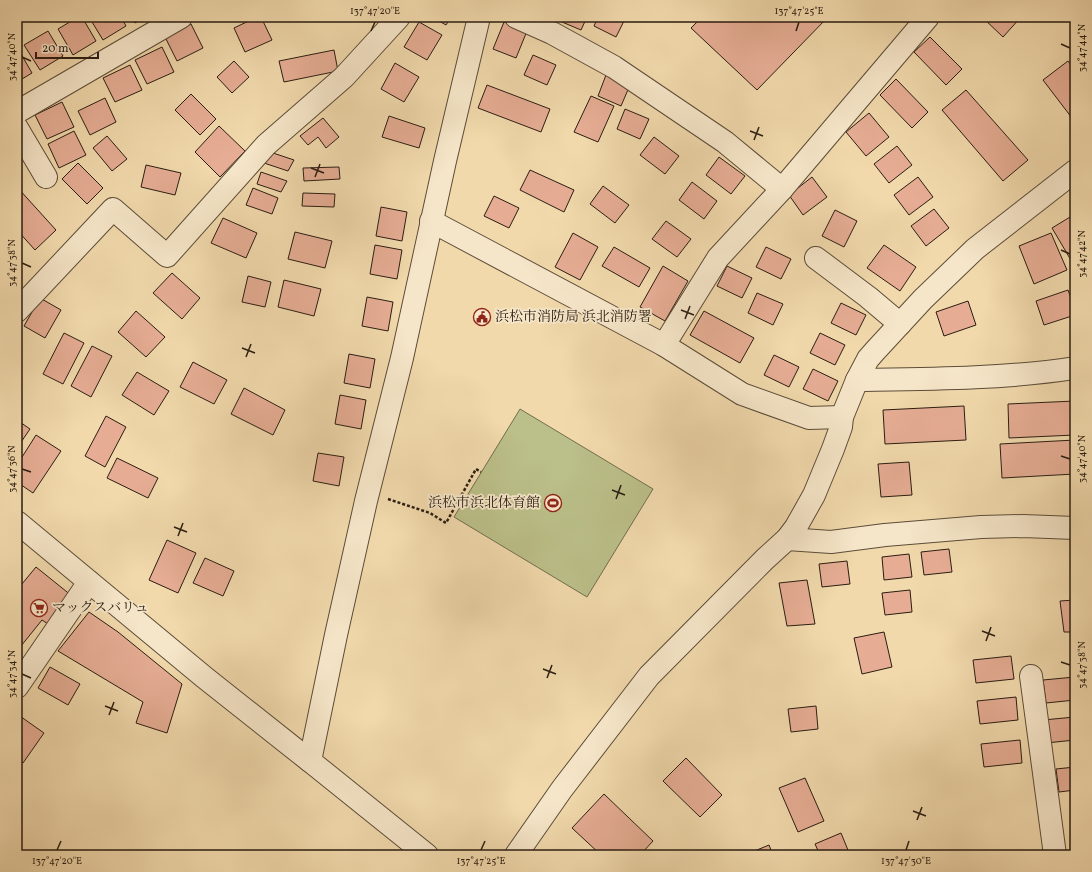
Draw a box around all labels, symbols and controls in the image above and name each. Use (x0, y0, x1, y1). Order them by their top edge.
text: 137°47'20"E (350, 4, 400, 18)
text: 137°47'25"E (774, 4, 824, 18)
text: 34°47'44"N (1075, 23, 1089, 72)
text: 34°47'40"N (5, 32, 19, 81)
scale bar (36, 34, 98, 60)
text: 20 m (42, 41, 69, 57)
text: 34°47'42"N (1075, 230, 1089, 278)
text: 34°47'38"N (5, 239, 19, 287)
public building icon: 浜松市消防局 浜北消防署 (472, 307, 492, 327)
place label: 浜松市消防局 浜北消防署 (495, 308, 652, 327)
text: 34°47'40"N (1075, 434, 1089, 483)
text: 34°47'36"N (5, 445, 19, 493)
sports icon: 浜松市浜北体育館 (543, 493, 563, 513)
place label: 浜松市浜北体育館 (428, 494, 540, 513)
supermarket icon: マックスバリュ (29, 598, 49, 618)
place label: マックスバリュ (52, 599, 149, 618)
text: 34°47'38"N (1075, 641, 1089, 689)
text: 34°47'34"N (5, 649, 19, 698)
text: 137°47'20"E (32, 854, 82, 868)
text: 137°47'25"E (456, 854, 506, 868)
text: 137°47'30"E (881, 854, 931, 868)

